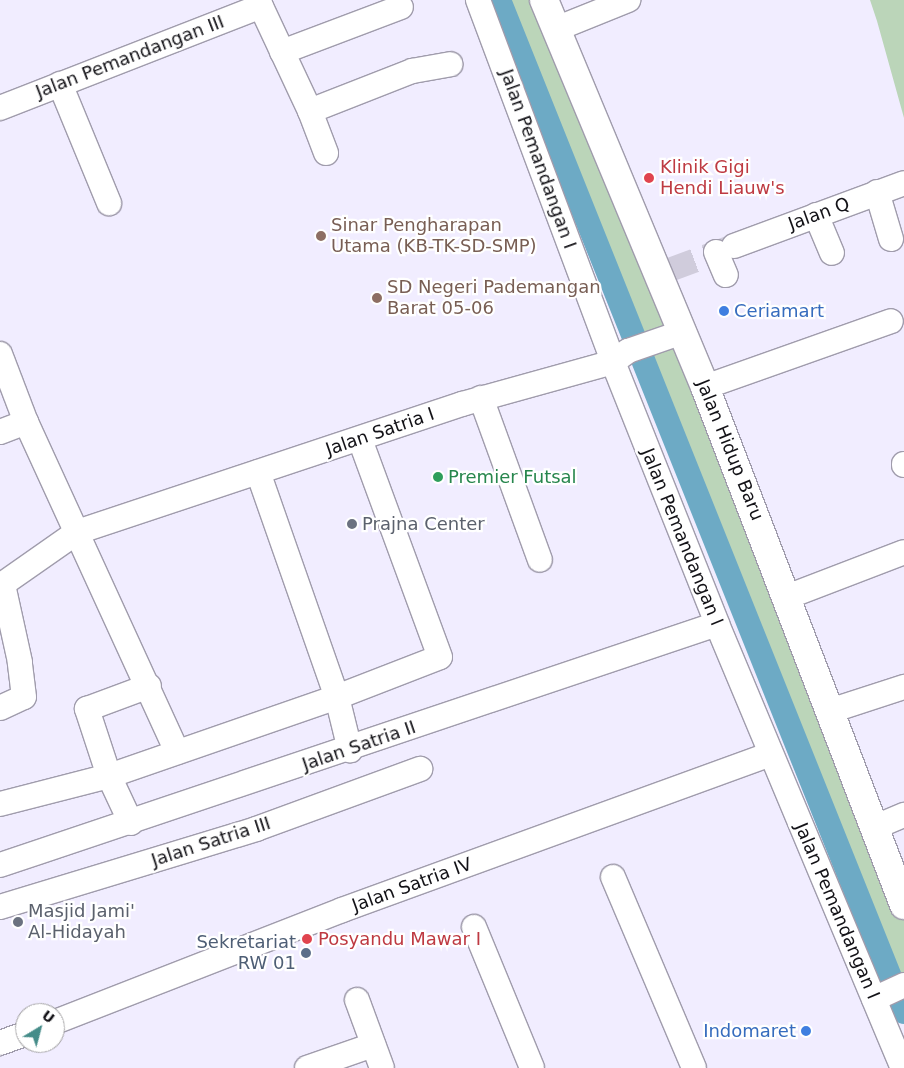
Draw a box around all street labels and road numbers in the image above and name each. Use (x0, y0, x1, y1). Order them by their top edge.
street label: Jalan Pemandangan III (33, 11, 227, 103)
street label: Jalan Pemandangan I (495, 66, 581, 252)
street label: Jalan Q (785, 193, 853, 235)
street label: Jalan Hidup Baru (692, 376, 768, 524)
street label: Jalan Satria I (323, 403, 437, 461)
street label: Jalan Pemandangan I (636, 445, 728, 629)
street label: Jalan Satria II (299, 716, 419, 776)
street label: Jalan Satria III (149, 813, 273, 871)
street label: Jalan Pemandangan I (790, 820, 884, 1002)
street label: Jalan Satria IV (349, 853, 475, 917)

